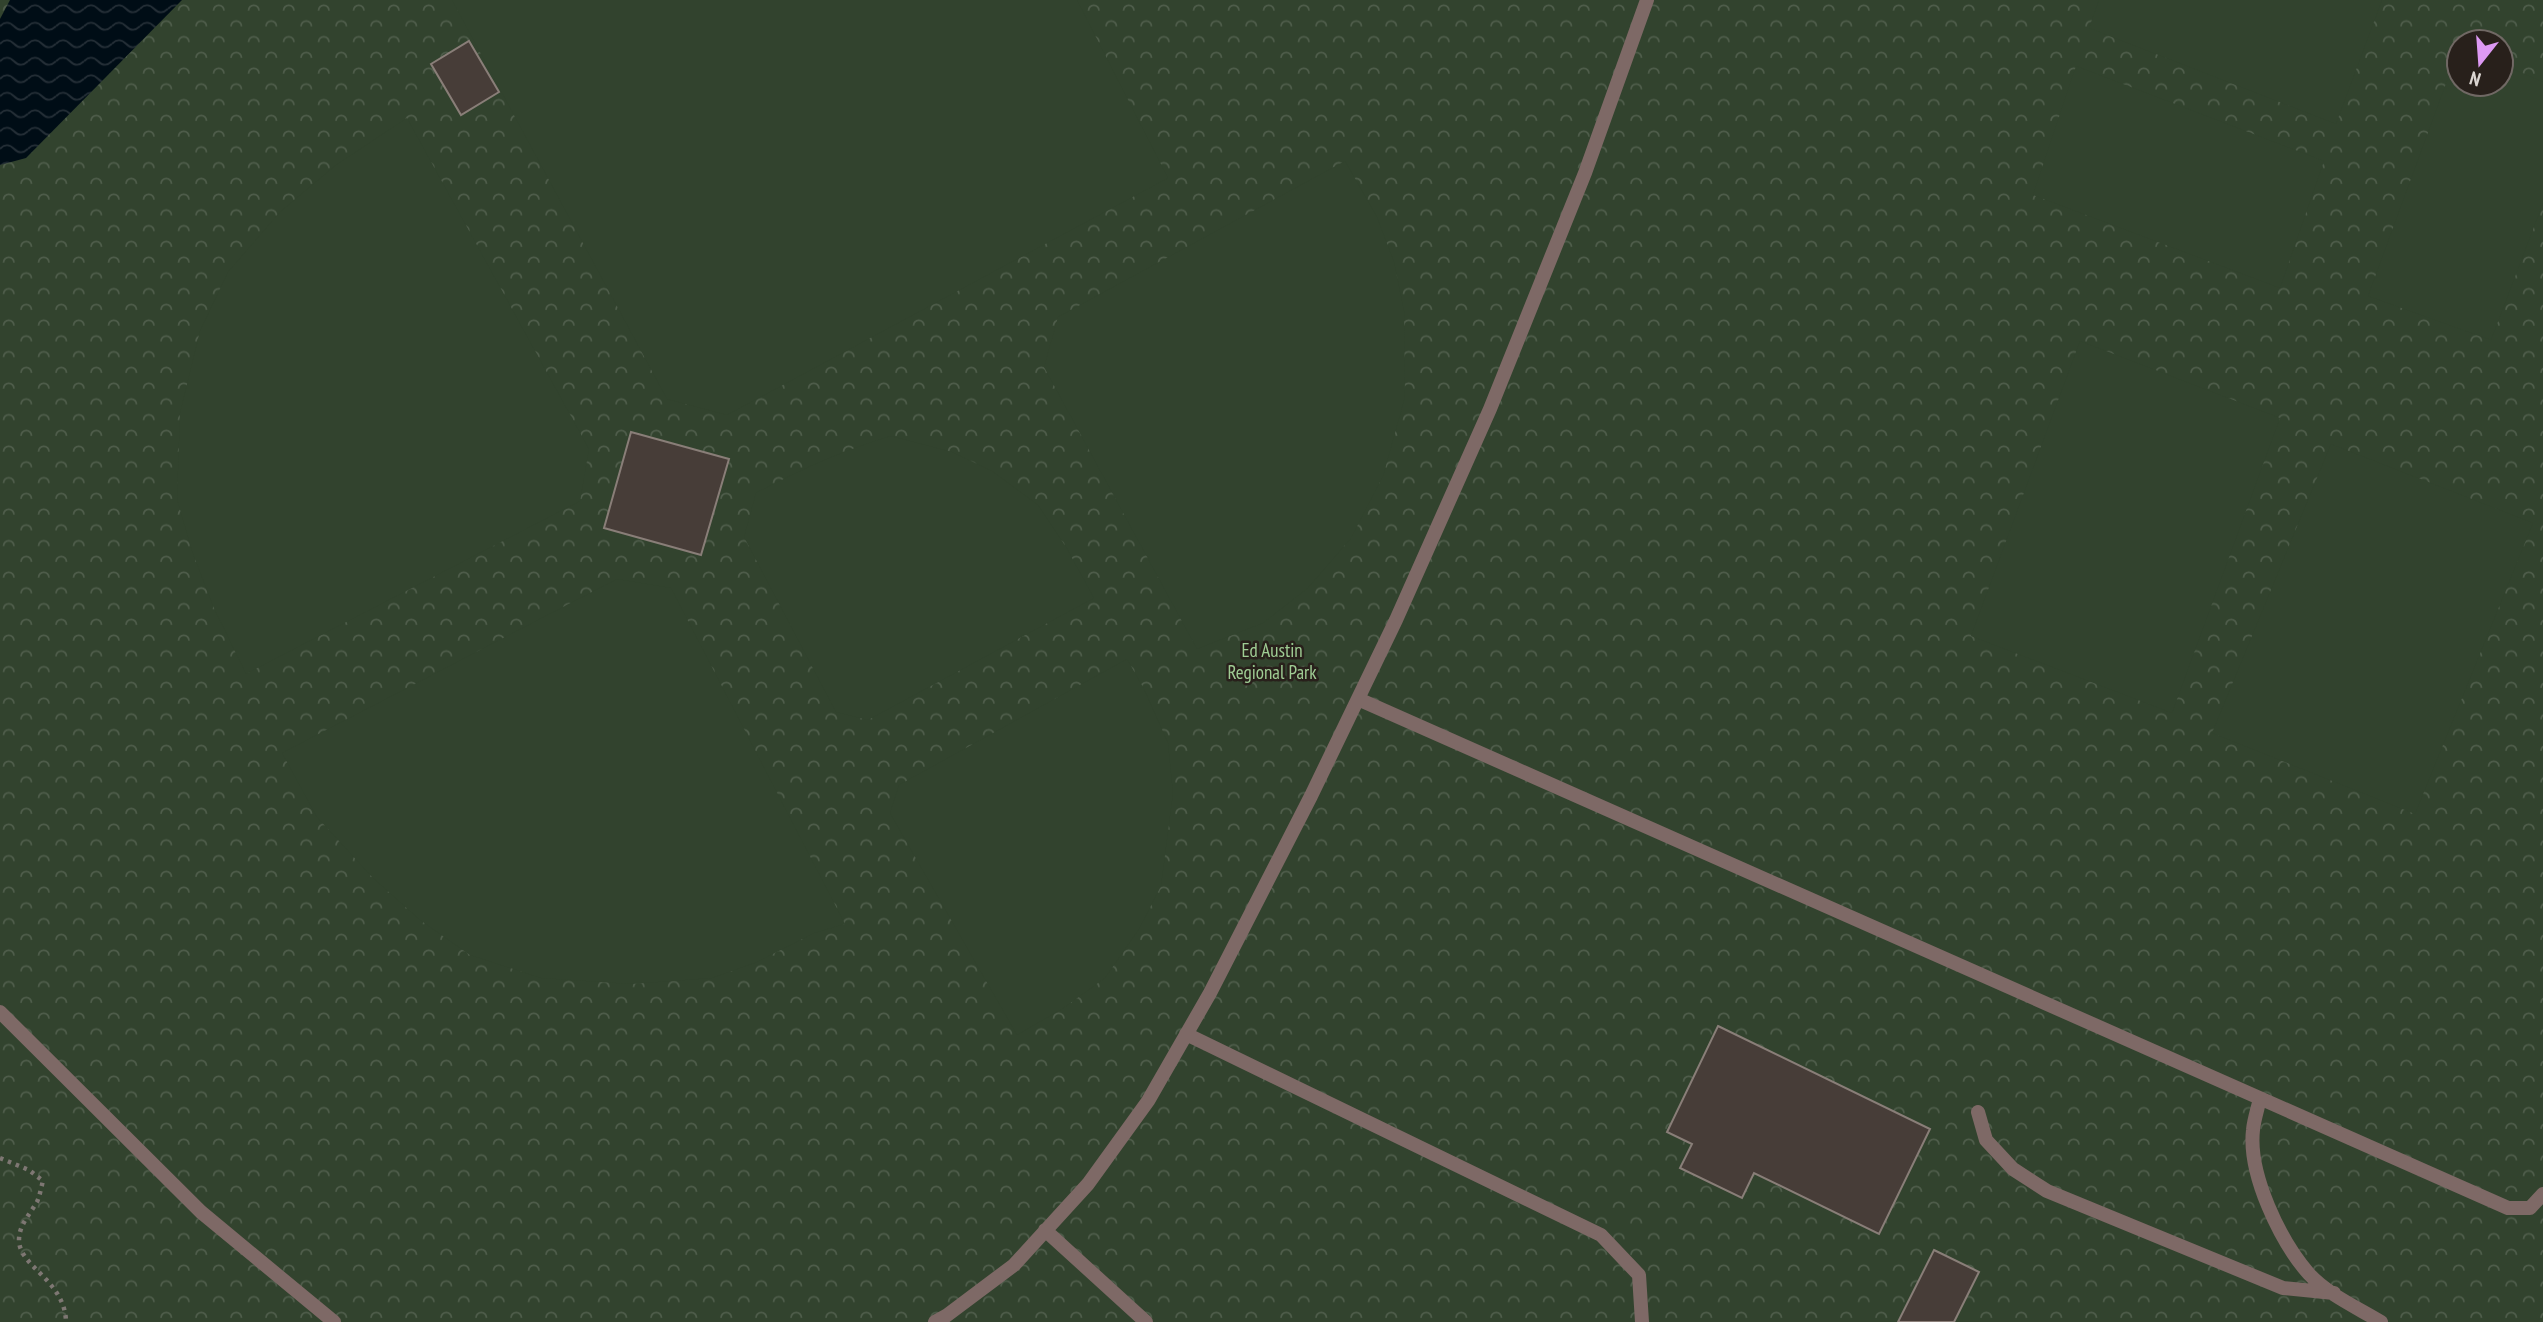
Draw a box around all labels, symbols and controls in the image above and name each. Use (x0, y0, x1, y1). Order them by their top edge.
north arrow (2445, 28, 2515, 98)
text: N (2467, 66, 2483, 92)
park label: Ed Austin Regional Park (1227, 638, 1317, 684)

